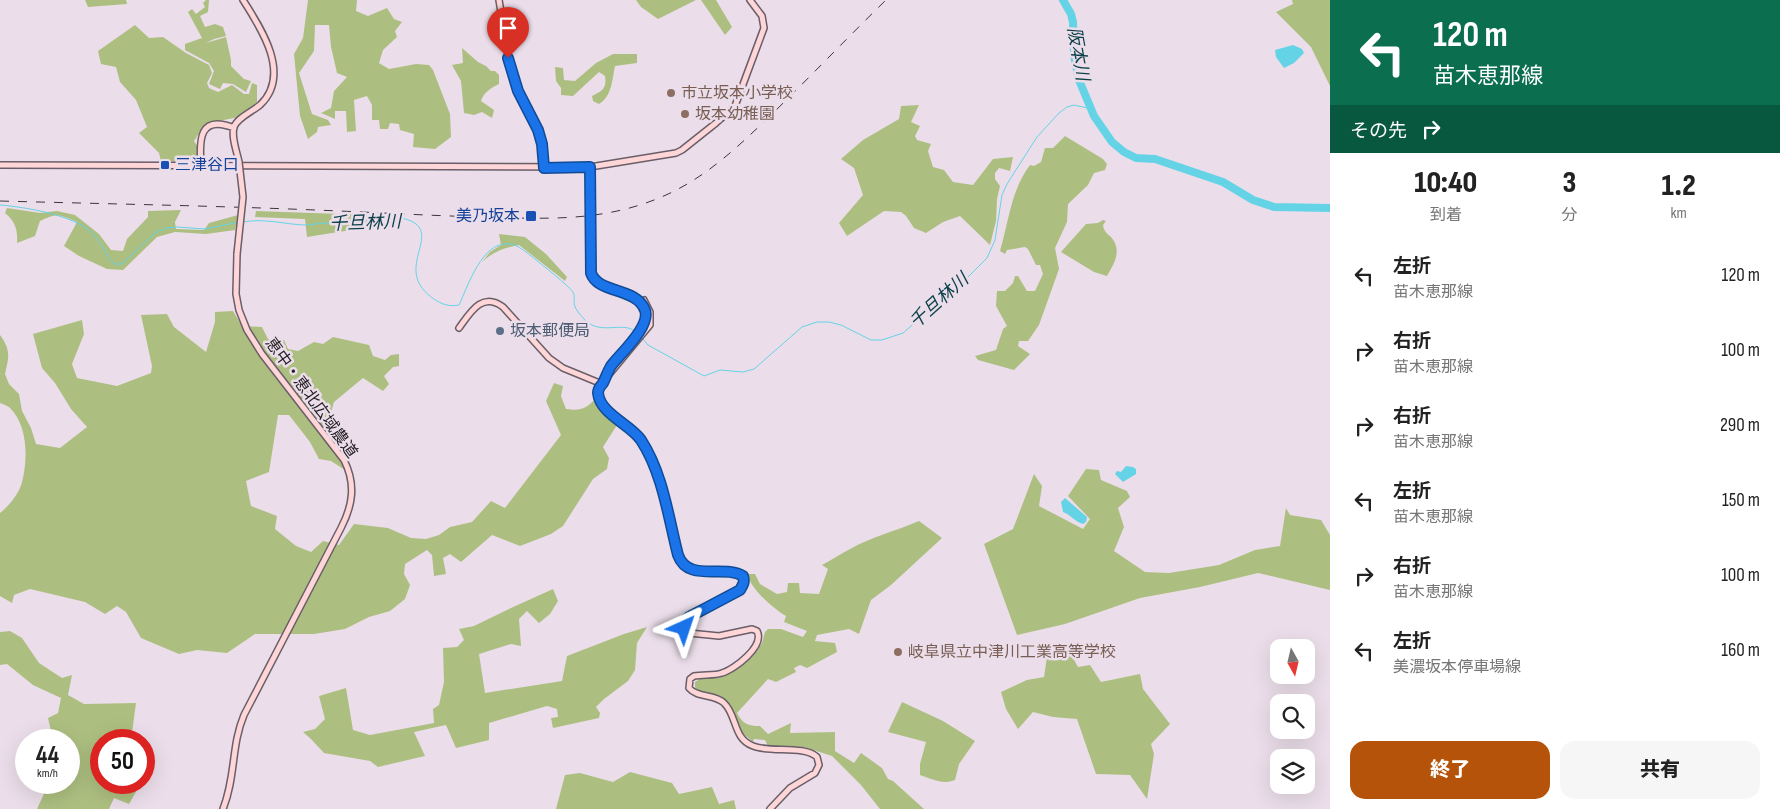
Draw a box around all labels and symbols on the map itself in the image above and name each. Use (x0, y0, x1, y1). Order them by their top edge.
pin (487, 7, 529, 58)
water label: 阪本川 (1063, 26, 1093, 84)
place label: 市立坂本小学校 (681, 84, 793, 103)
marker: 市立坂本小学校 (665, 87, 677, 99)
place label: 坂本幼稚園 (695, 105, 775, 124)
marker: 坂本幼稚園 (679, 108, 691, 120)
place label: 三津谷口 (175, 156, 239, 175)
marker: 三津谷口 (159, 159, 171, 171)
place label: 美乃坂本 (456, 207, 520, 226)
marker: 美乃坂本 (524, 209, 538, 223)
water label: 千旦林川 (329, 211, 403, 235)
water label: 千旦林川 (905, 268, 974, 333)
place label: 坂本郵便局 (510, 322, 590, 341)
marker: 坂本郵便局 (494, 325, 506, 337)
street label: 恵中・恵北広域農道 (261, 334, 361, 462)
position arrow (657, 601, 709, 653)
north arrow (1270, 639, 1315, 684)
place label: 岐阜県立中津川工業高等学校 (908, 643, 1116, 662)
marker: 岐阜県立中津川工業高等学校 (892, 646, 904, 658)
speed limit sign: 50 (90, 729, 155, 794)

